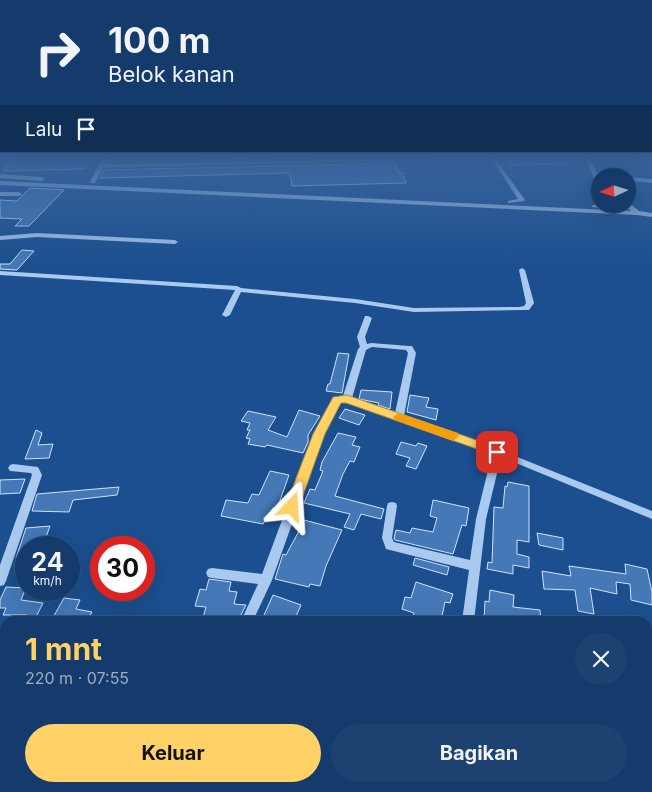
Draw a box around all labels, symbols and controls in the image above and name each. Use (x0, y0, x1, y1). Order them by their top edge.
text: 100 m (108, 19, 211, 61)
icon: right (25, 20, 90, 85)
text: Belok kanan (108, 61, 235, 87)
icon: arrive (72, 115, 100, 143)
text: Lalu (25, 118, 62, 141)
north arrow (591, 168, 636, 212)
map controls (591, 168, 636, 213)
pin (476, 431, 518, 473)
icon: arrive (483, 438, 511, 466)
position arrow (265, 480, 317, 532)
speed limit sign: 30 (90, 536, 155, 601)
text: 24 (31, 547, 64, 577)
text: km/h (33, 573, 62, 588)
text: 1 mnt (25, 631, 102, 667)
button: close (575, 633, 627, 685)
text: 220 m · 07:55 (25, 668, 129, 688)
button: Keluar (25, 724, 321, 782)
button: Bagikan (331, 724, 627, 782)

